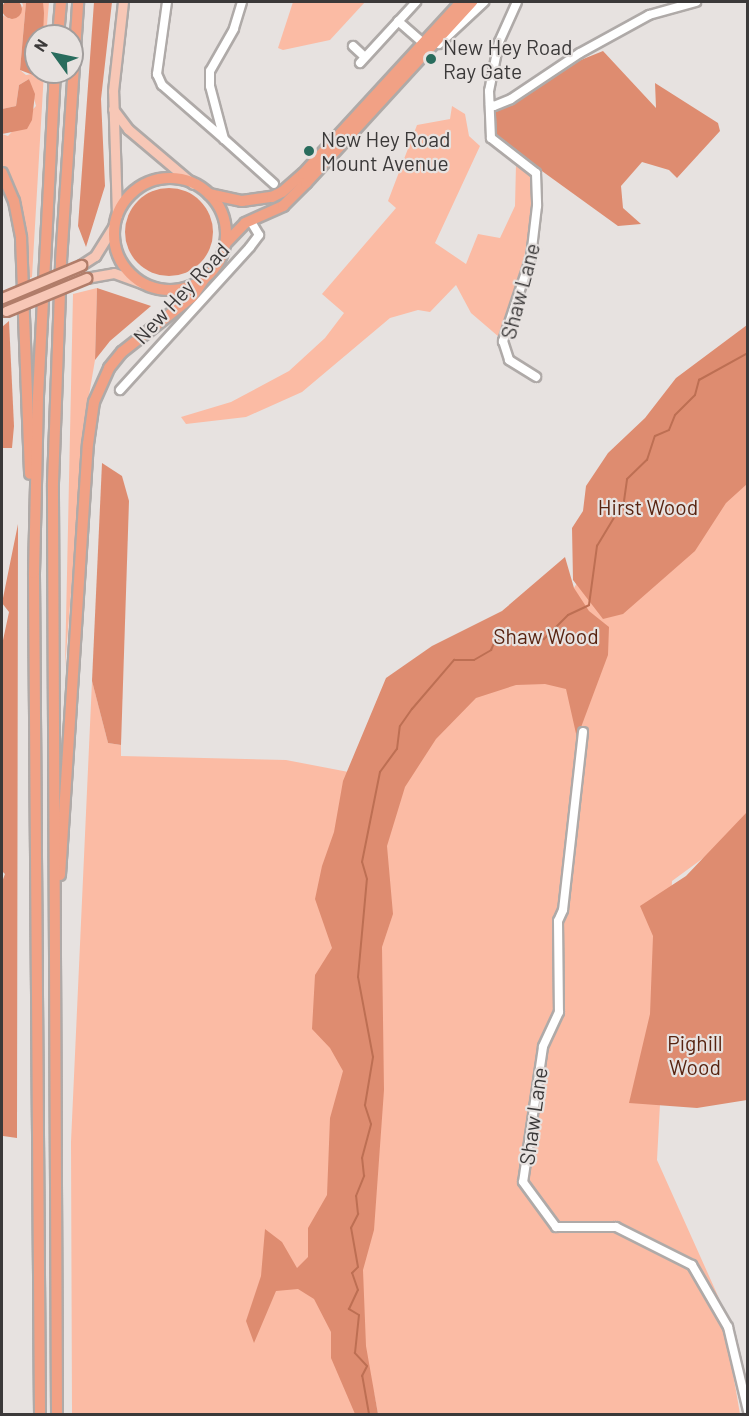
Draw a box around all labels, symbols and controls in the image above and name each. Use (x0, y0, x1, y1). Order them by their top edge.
north arrow (24, 24, 84, 84)
place label: New Hey Road Ray Gate (443, 34, 572, 84)
text: N (29, 35, 51, 55)
marker: New Hey Road Ray Gate (424, 52, 438, 66)
place label: New Hey Road Mount Avenue (321, 126, 450, 176)
marker: New Hey Road Mount Avenue (302, 144, 316, 158)
street label: New Hey Road (128, 237, 234, 349)
street label: Shaw Lane (495, 240, 545, 342)
park label: Hirst Wood (598, 494, 698, 520)
park label: Shaw Wood (493, 623, 599, 649)
park label: Pighill Wood (667, 1030, 723, 1080)
street label: Shaw Lane (514, 1065, 552, 1167)

